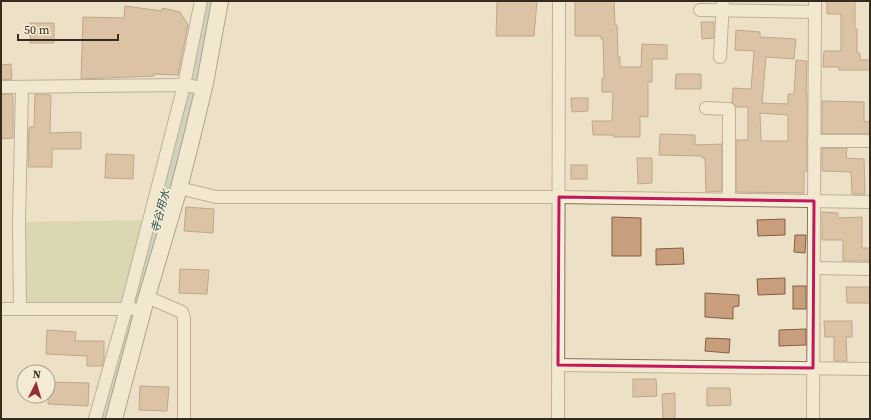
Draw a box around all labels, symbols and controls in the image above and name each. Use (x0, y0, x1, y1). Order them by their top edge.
scale bar (18, 16, 118, 42)
text: 50 m (24, 22, 50, 38)
water label: 寺谷用水 (148, 187, 174, 234)
north arrow (16, 364, 56, 404)
text: N (32, 367, 41, 382)

